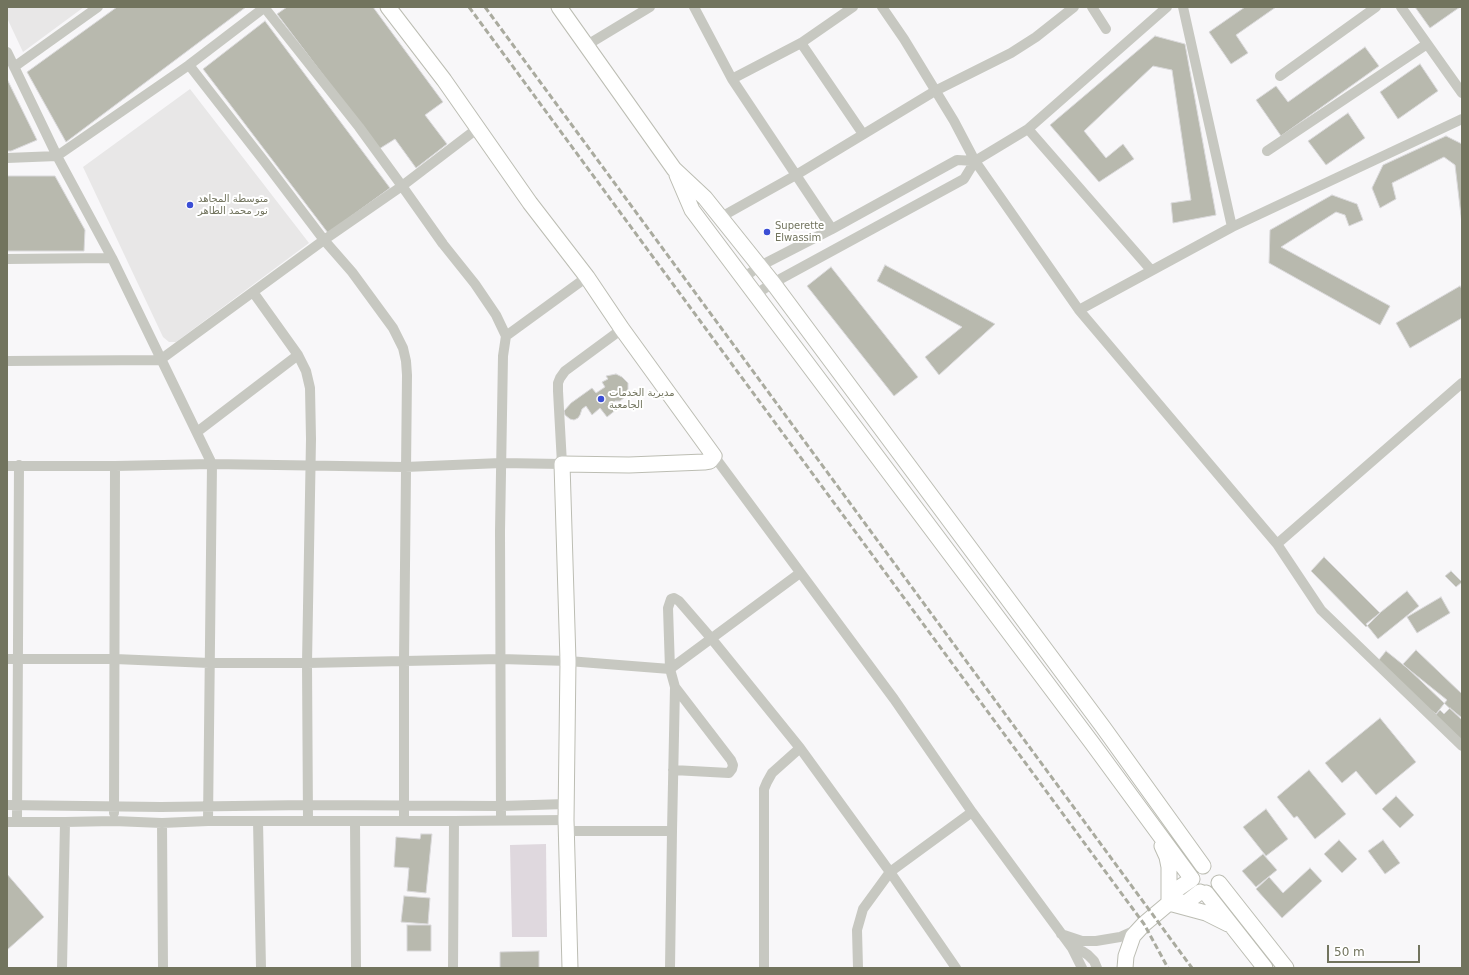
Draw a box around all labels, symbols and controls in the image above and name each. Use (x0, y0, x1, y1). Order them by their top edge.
place label: متوسطة المجاهد نور محمد الطاهر (198, 193, 268, 216)
marker: متوسطة المجاهد نور محمد الطاهر (185, 200, 195, 210)
place label: Superette Elwassim (775, 220, 824, 244)
marker: Superette Elwassim (762, 227, 772, 237)
place label: مديرية الخدمات الجامعية (609, 387, 675, 410)
marker: مديرية الخدمات الجامعية (596, 394, 606, 404)
scale bar (1329, 937, 1422, 963)
text: 50 m (1334, 945, 1365, 959)

